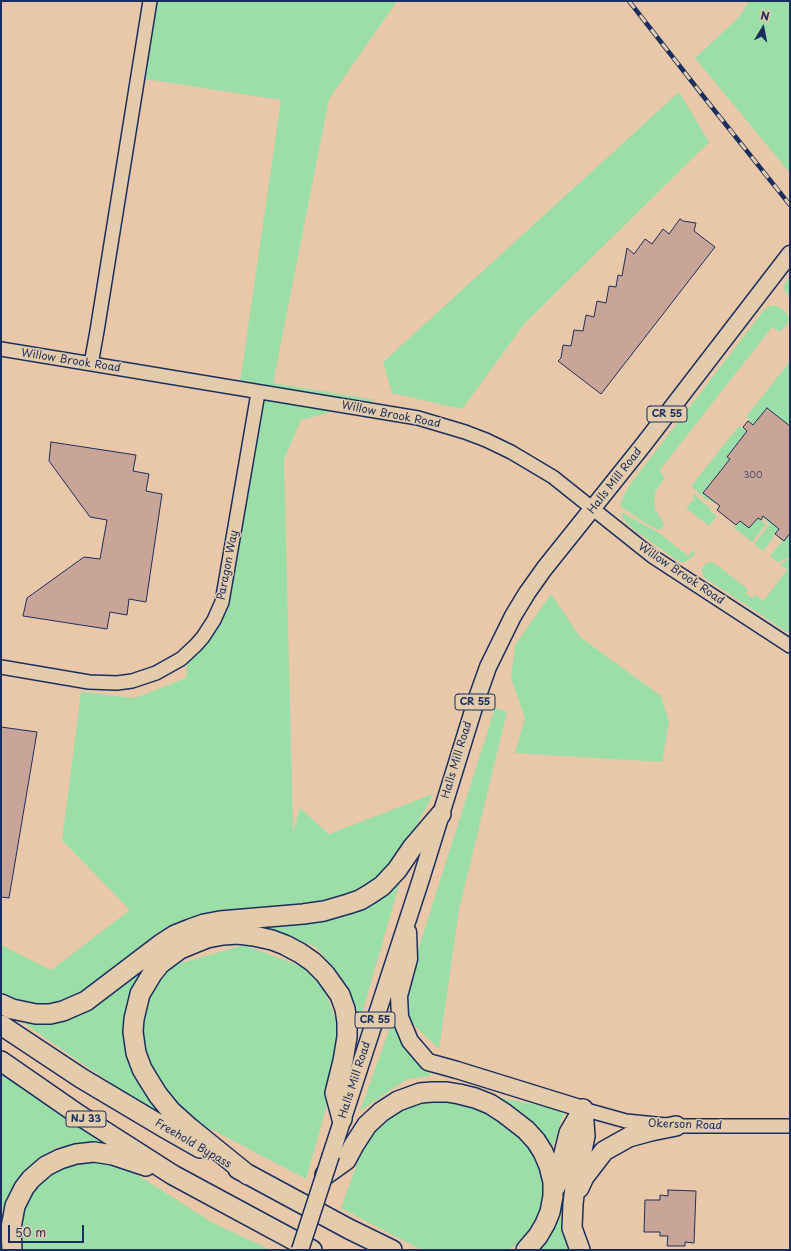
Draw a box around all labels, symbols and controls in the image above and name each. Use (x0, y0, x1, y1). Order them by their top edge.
text: N (759, 7, 771, 25)
north arrow (743, 8, 783, 48)
street label: Willow Brook Road (20, 347, 122, 375)
street label: Willow Brook Road (340, 399, 442, 431)
road number: CR 55 (647, 406, 687, 422)
street label: Halls Mill Road (585, 445, 645, 517)
house number: 300 (743, 471, 763, 481)
street label: Paragon Way (215, 529, 241, 601)
street label: Willow Brook Road (636, 540, 726, 608)
road number: CR 55 (455, 694, 495, 710)
street label: Halls Mill Road (439, 720, 475, 800)
road number: CR 55 (355, 1012, 395, 1028)
street label: Halls Mill Road (336, 1040, 374, 1120)
road number: NJ 33 (66, 1111, 106, 1127)
street label: Freehold Bypass (152, 1117, 234, 1171)
street label: Okerson Road (648, 1117, 722, 1133)
scale bar (10, 1217, 86, 1243)
text: 50 m (15, 1223, 46, 1241)

